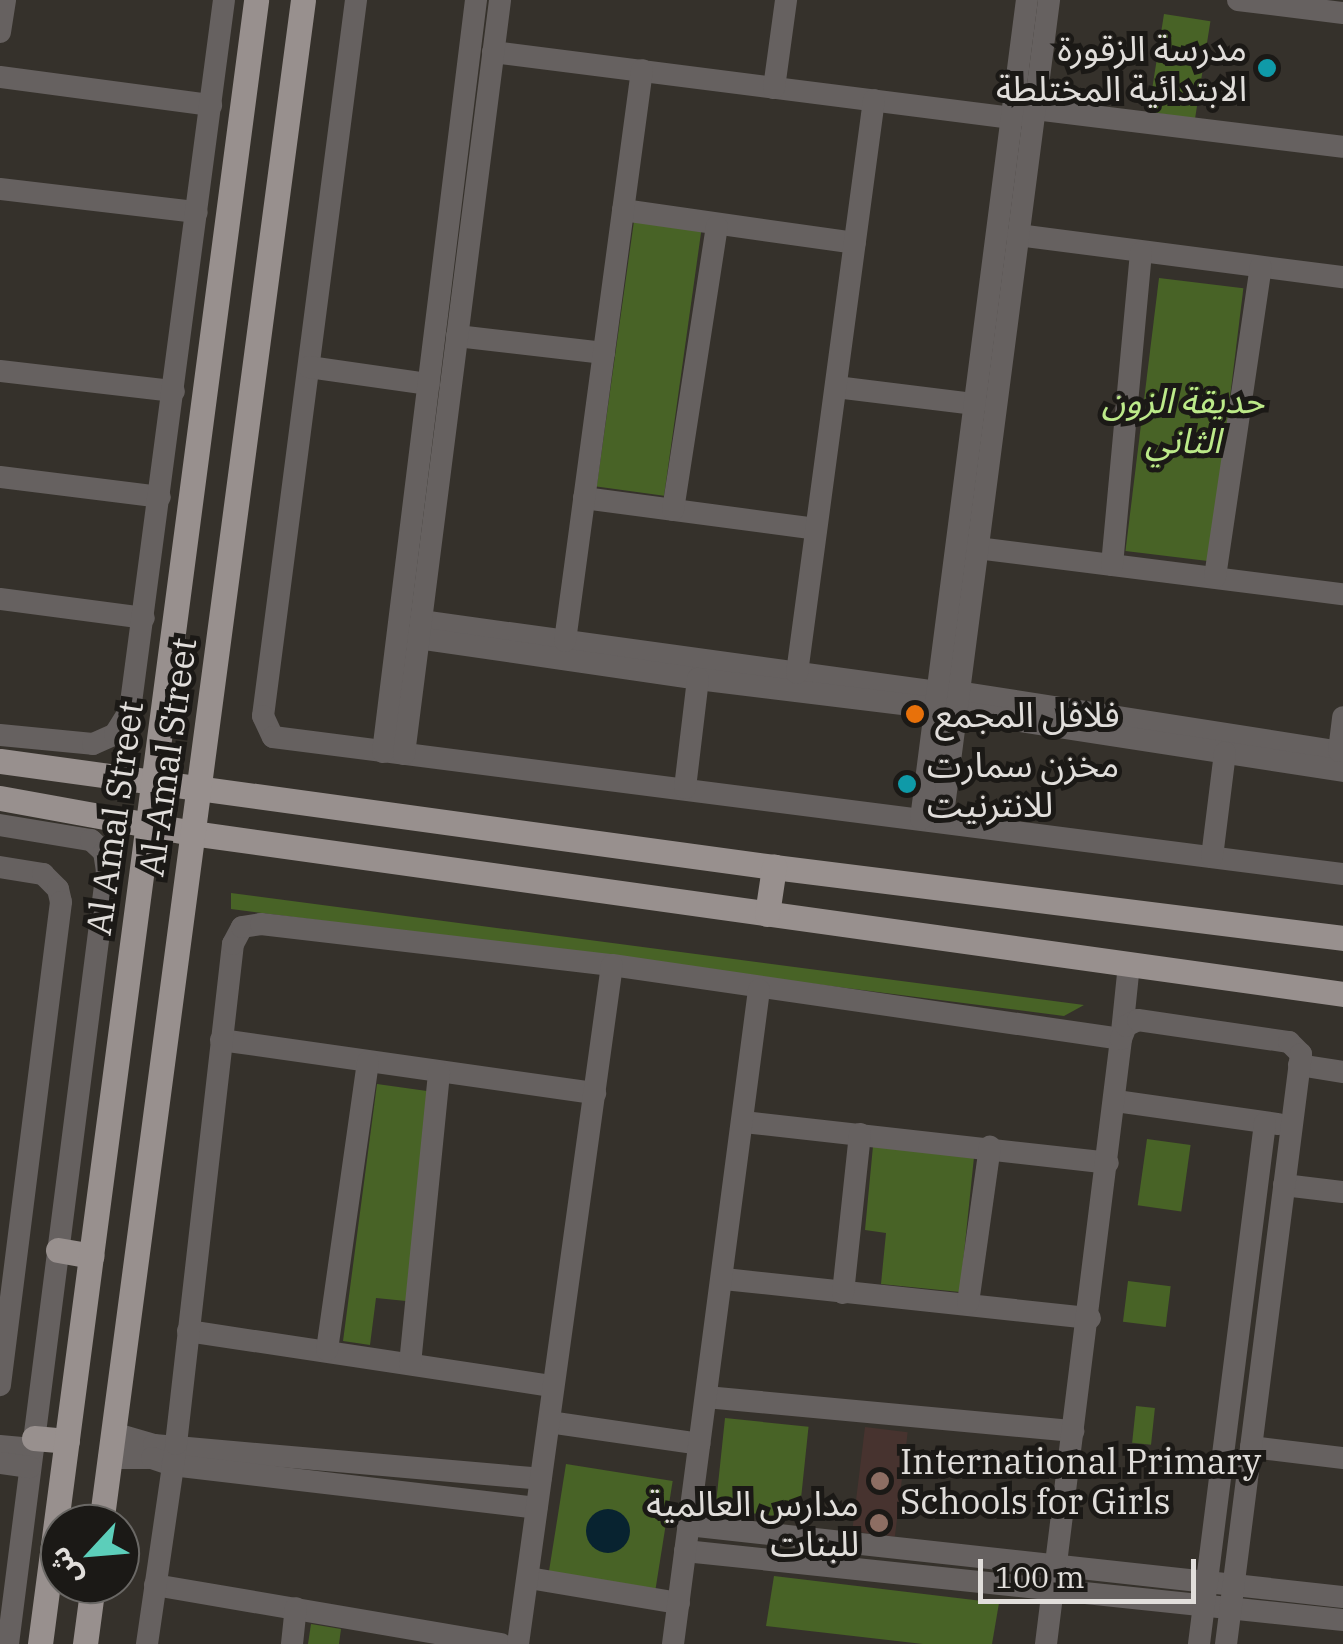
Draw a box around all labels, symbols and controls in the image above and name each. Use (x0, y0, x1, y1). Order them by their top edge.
place label: مدرسة الزقورة الابتدائية المختلطة (996, 27, 1247, 109)
marker: مدرسة الزقورة الابتدائية المختلطة (1256, 57, 1278, 79)
park label: حديقة الزون الثاني (1102, 379, 1264, 461)
street label: Al-Amal Street (129, 635, 205, 879)
place label: فلافل المجمع (935, 693, 1120, 735)
street label: Al Amal Street (77, 698, 151, 938)
marker: فلافل المجمع (904, 703, 926, 725)
place label: مخزن سمارت للانترنيت (927, 743, 1119, 825)
marker: مخزن سمارت للانترنيت (896, 773, 918, 795)
place label: International Primary Schools for Girls (900, 1440, 1261, 1522)
marker: International Primary Schools for Girls (869, 1470, 891, 1492)
place label: مدارس العالمية للبنات (646, 1482, 859, 1564)
north arrow (40, 1504, 140, 1604)
marker: مدارس العالمية للبنات (868, 1512, 890, 1534)
scale bar (983, 1539, 1200, 1601)
text: ش (39, 1541, 89, 1592)
text: 100 m (995, 1557, 1085, 1596)

